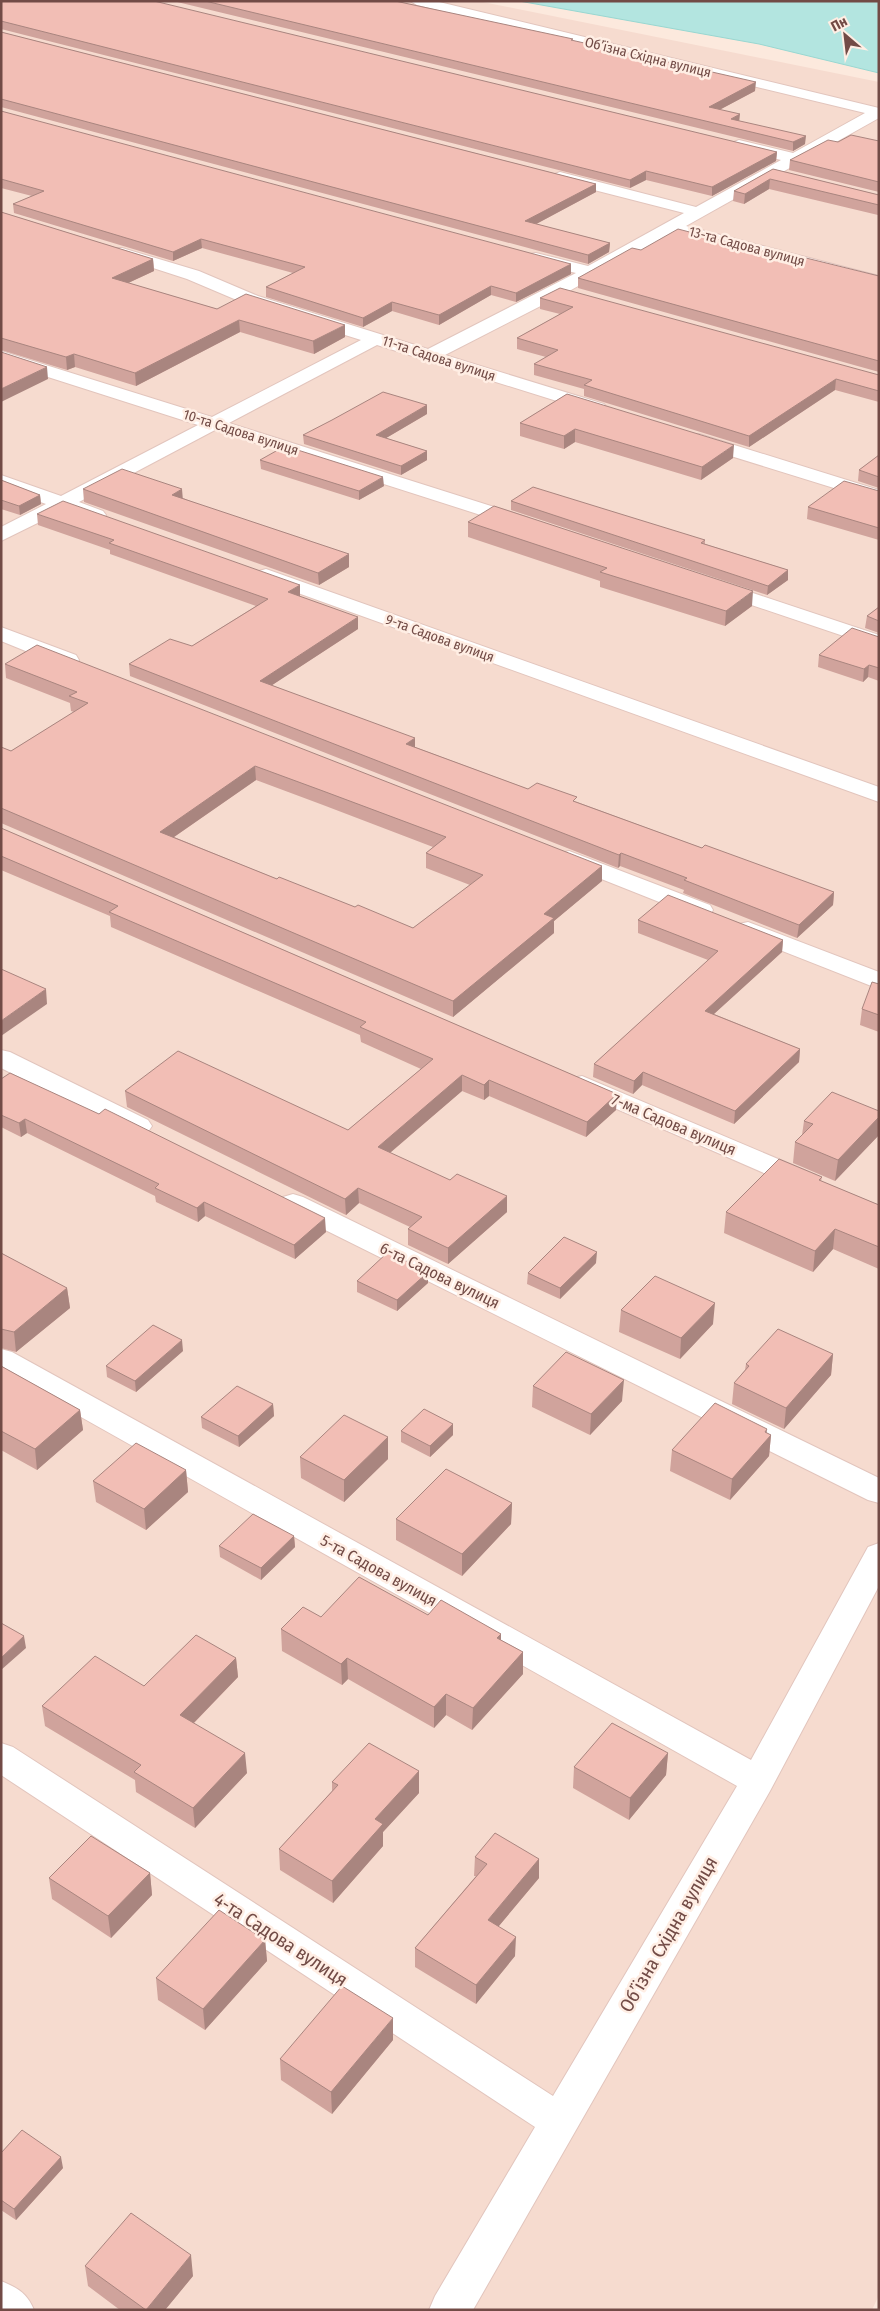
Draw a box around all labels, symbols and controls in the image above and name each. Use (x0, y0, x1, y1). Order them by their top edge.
north arrow (820, 10, 870, 60)
text: Пн (828, 13, 850, 35)
street label: Обʼїзна Східна вулиця (583, 34, 713, 81)
street label: 13-та Садова вулиця (687, 223, 807, 270)
street label: 11-та Садова вулиця (380, 332, 498, 385)
street label: 10-та Садова вулиця (181, 406, 301, 459)
street label: 9-та Садова вулиця (383, 611, 496, 666)
street label: 7-ма Садова вулиця (609, 1090, 739, 1159)
street label: 6-та Садова вулиця (377, 1238, 503, 1313)
street label: 5-та Садова вулиця (317, 1531, 440, 1610)
street label: Обʼїзна Східна вулиця (614, 1852, 722, 2016)
street label: 4-та Садова вулиця (209, 1888, 352, 1991)

